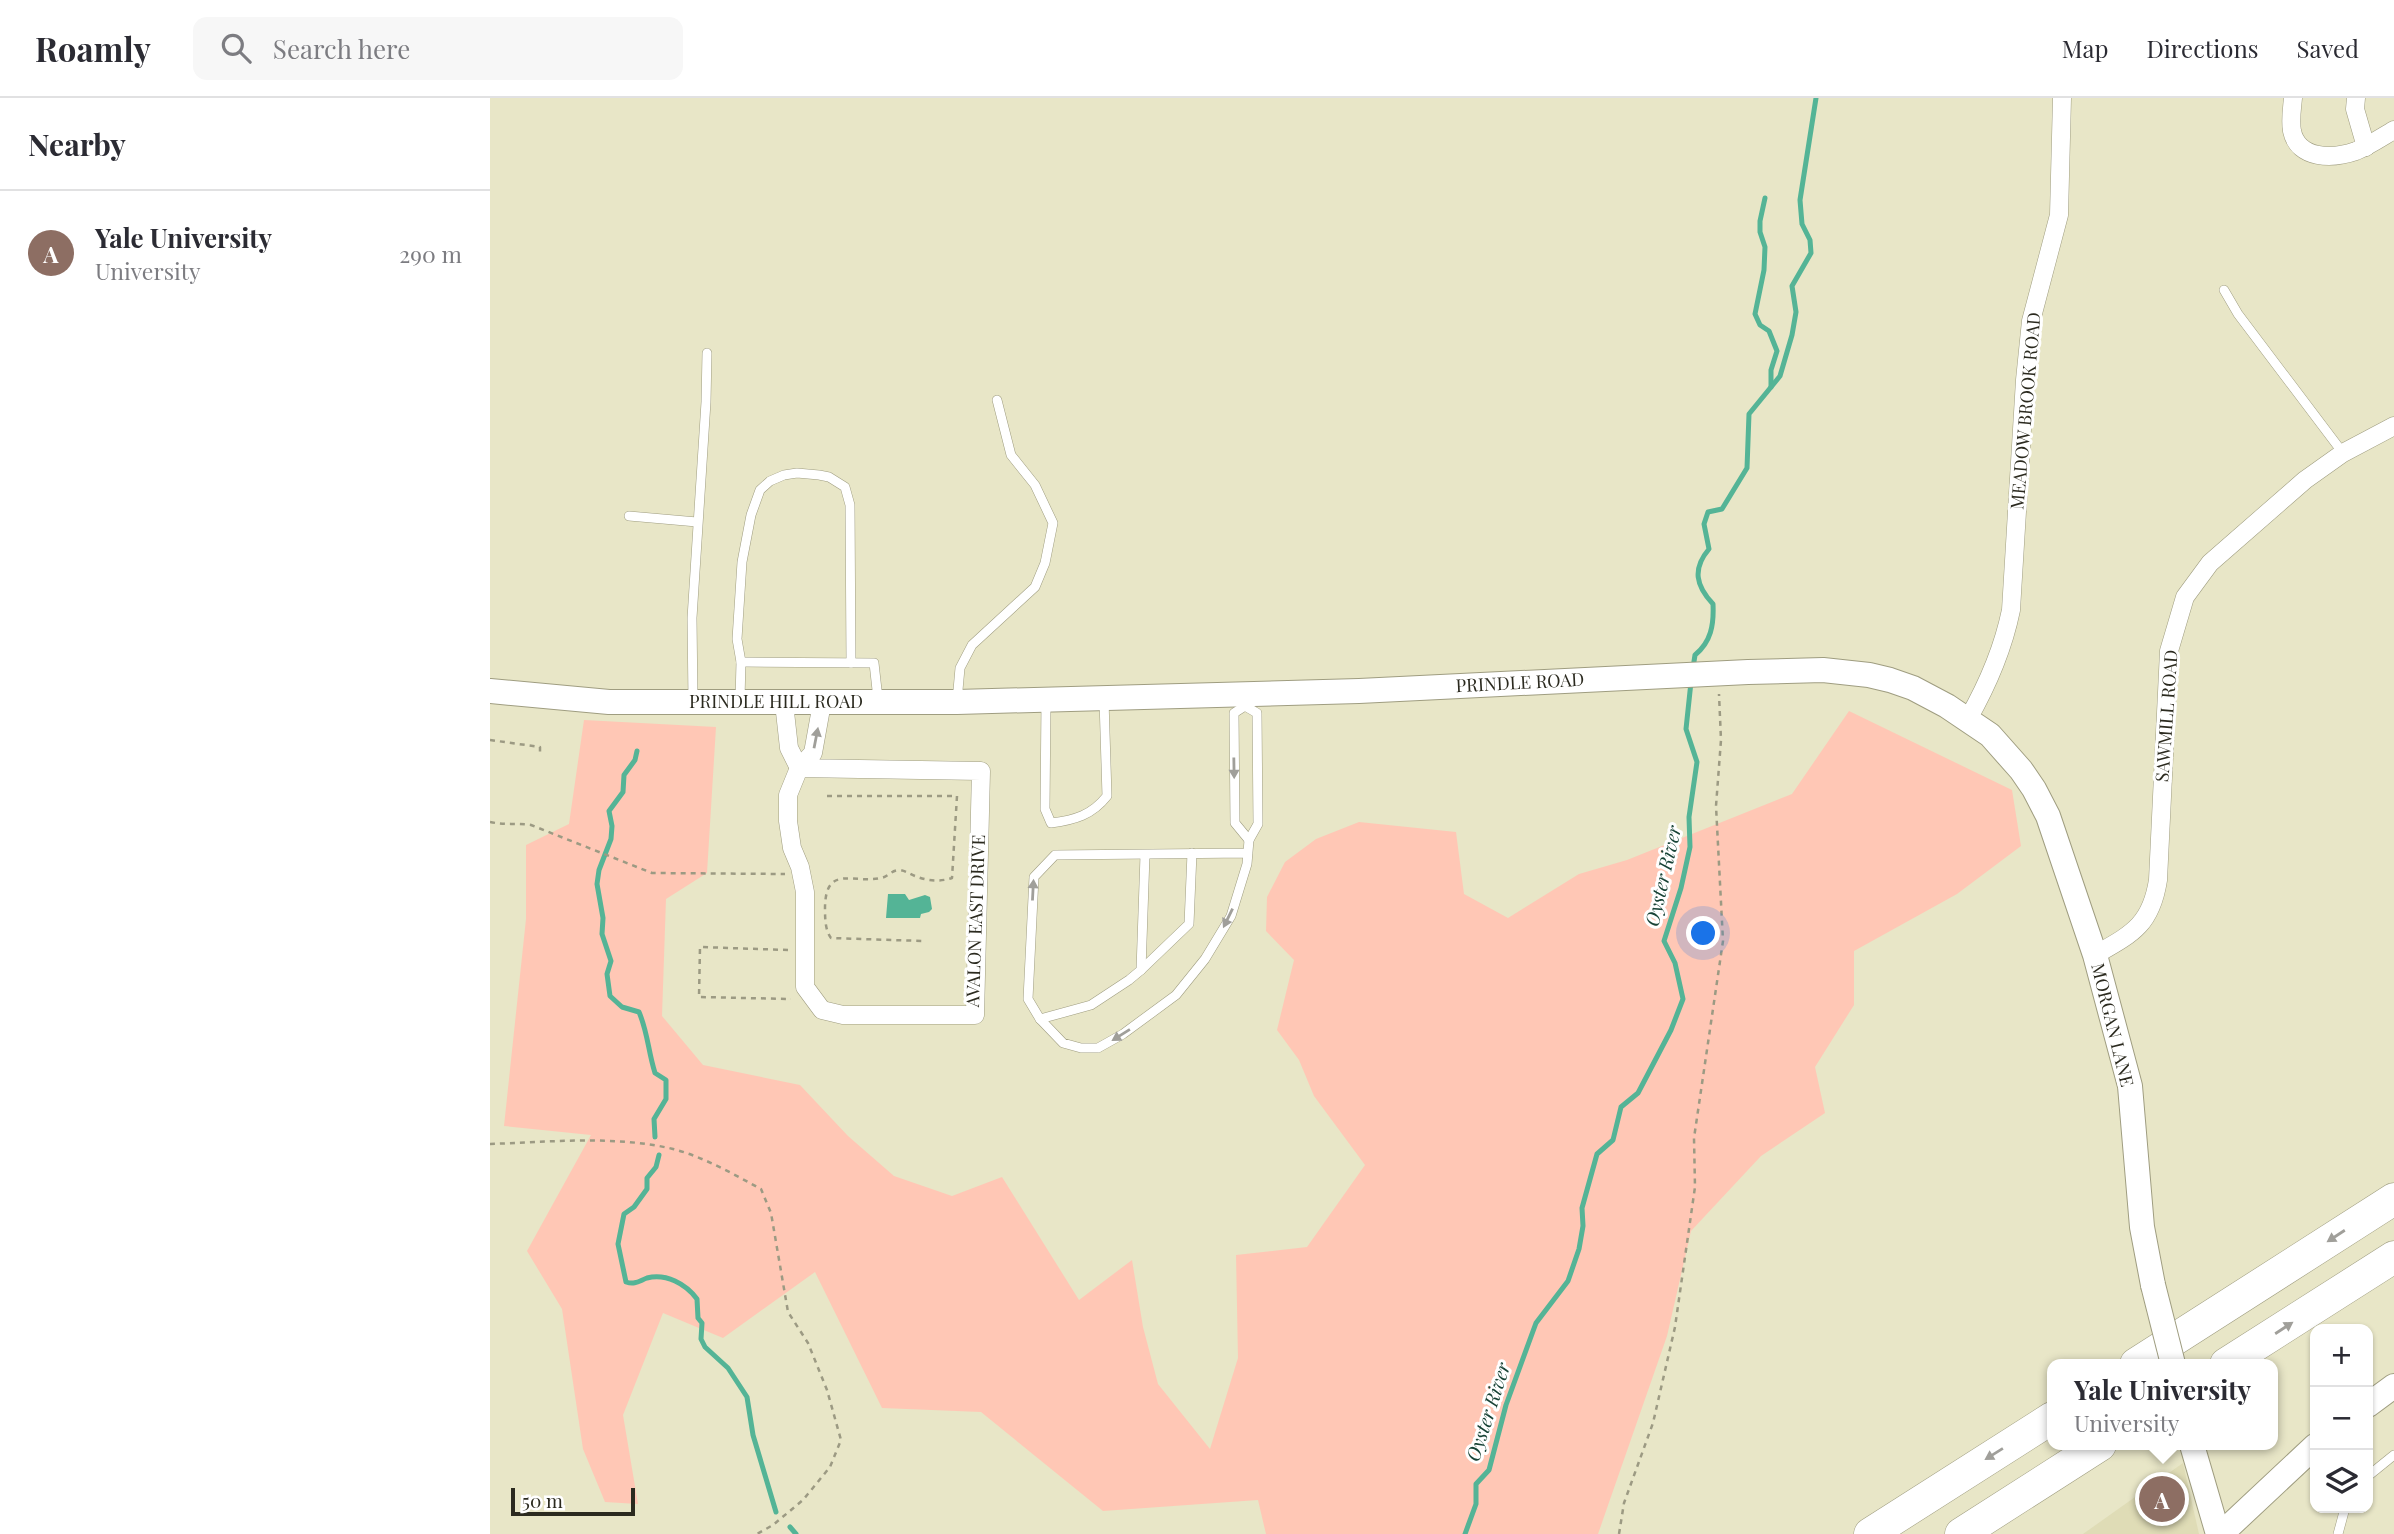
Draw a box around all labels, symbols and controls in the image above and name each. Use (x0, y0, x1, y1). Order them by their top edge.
search box (193, 17, 683, 80)
text: Roamly (35, 26, 151, 70)
icon: search (217, 29, 255, 67)
text: Search here (273, 31, 410, 66)
text: Map (2062, 32, 2108, 64)
text: Directions (2146, 32, 2259, 64)
text: Saved (2297, 32, 2359, 64)
text: Nearby (28, 124, 126, 164)
text: Yale University (95, 220, 272, 255)
text: A (43, 238, 59, 269)
text: 290 m (399, 238, 462, 269)
text: University (95, 255, 200, 286)
street label: MEADOW BROOK ROAD (2004, 311, 2046, 511)
street label: SAWMILL ROAD (2149, 649, 2183, 783)
street label: PRINDLE ROAD (1455, 667, 1585, 697)
street label: PRINDLE HILL ROAD (689, 689, 863, 713)
one-way arrow (810, 727, 821, 749)
one-way arrow (1228, 757, 1240, 779)
water label: Oyster River (1638, 822, 1686, 929)
street label: AVALON EAST DRIVE (960, 834, 990, 1009)
one-way arrow (1027, 879, 1038, 901)
one-way arrow (1223, 908, 1234, 928)
your location (1686, 916, 1720, 950)
street label: MORGAN LANE (2086, 961, 2140, 1089)
one-way arrow (1111, 1028, 1130, 1041)
one-way arrow (2327, 1230, 2346, 1243)
one-way arrow (2274, 1321, 2293, 1334)
map controls (2310, 1324, 2373, 1513)
button: + (2310, 1324, 2373, 1387)
water label: Oyster River (1459, 1358, 1516, 1464)
popup (2047, 1359, 2278, 1450)
text: Yale University (2074, 1372, 2251, 1407)
button: − (2310, 1387, 2373, 1450)
text: University (2074, 1407, 2179, 1438)
one-way arrow (1984, 1448, 2004, 1461)
button: layers (2310, 1450, 2373, 1513)
pin: A (2139, 1473, 2185, 1525)
scale bar (511, 1485, 635, 1517)
text: 50 m (522, 1487, 563, 1513)

